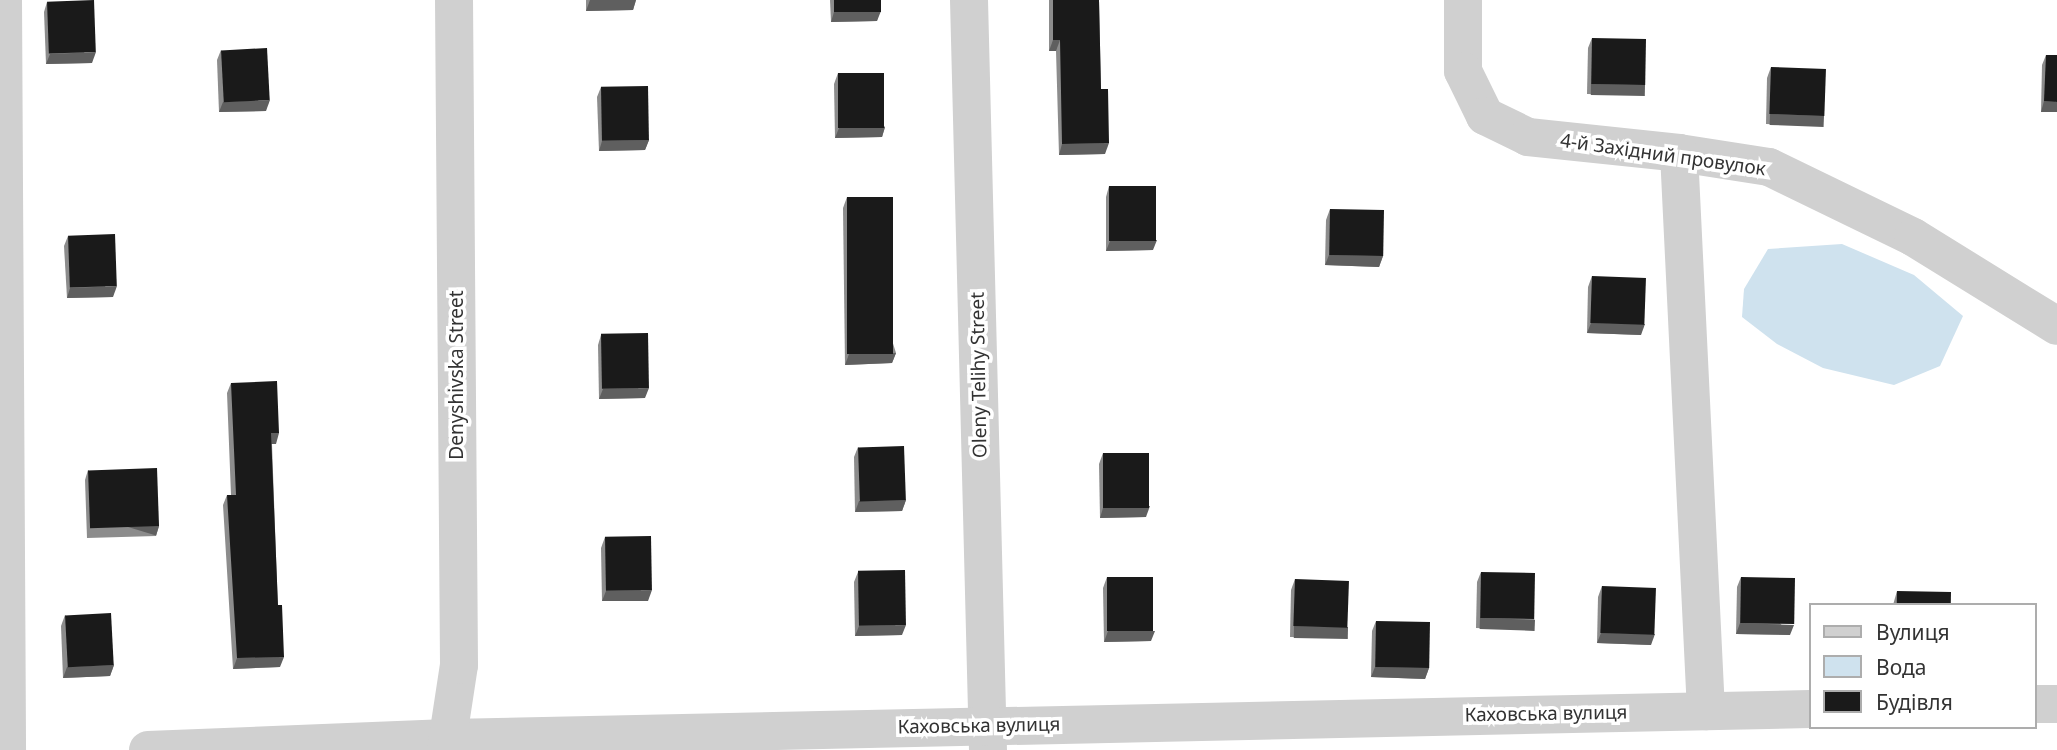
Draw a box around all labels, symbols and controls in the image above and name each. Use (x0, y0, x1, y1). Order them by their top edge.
street label: 4-й Західний провулок (1559, 129, 1767, 181)
street label: Denyshivska Street (446, 290, 468, 460)
street label: Oleny Telihy Street (966, 292, 992, 458)
legend (1808, 603, 2036, 729)
text: Вулиця (1876, 618, 1950, 646)
text: Вода (1876, 653, 1926, 681)
text: Будівля (1876, 688, 1953, 716)
street label: Каховська вулиця (1464, 701, 1628, 727)
street label: Каховська вулиця (897, 713, 1061, 739)

